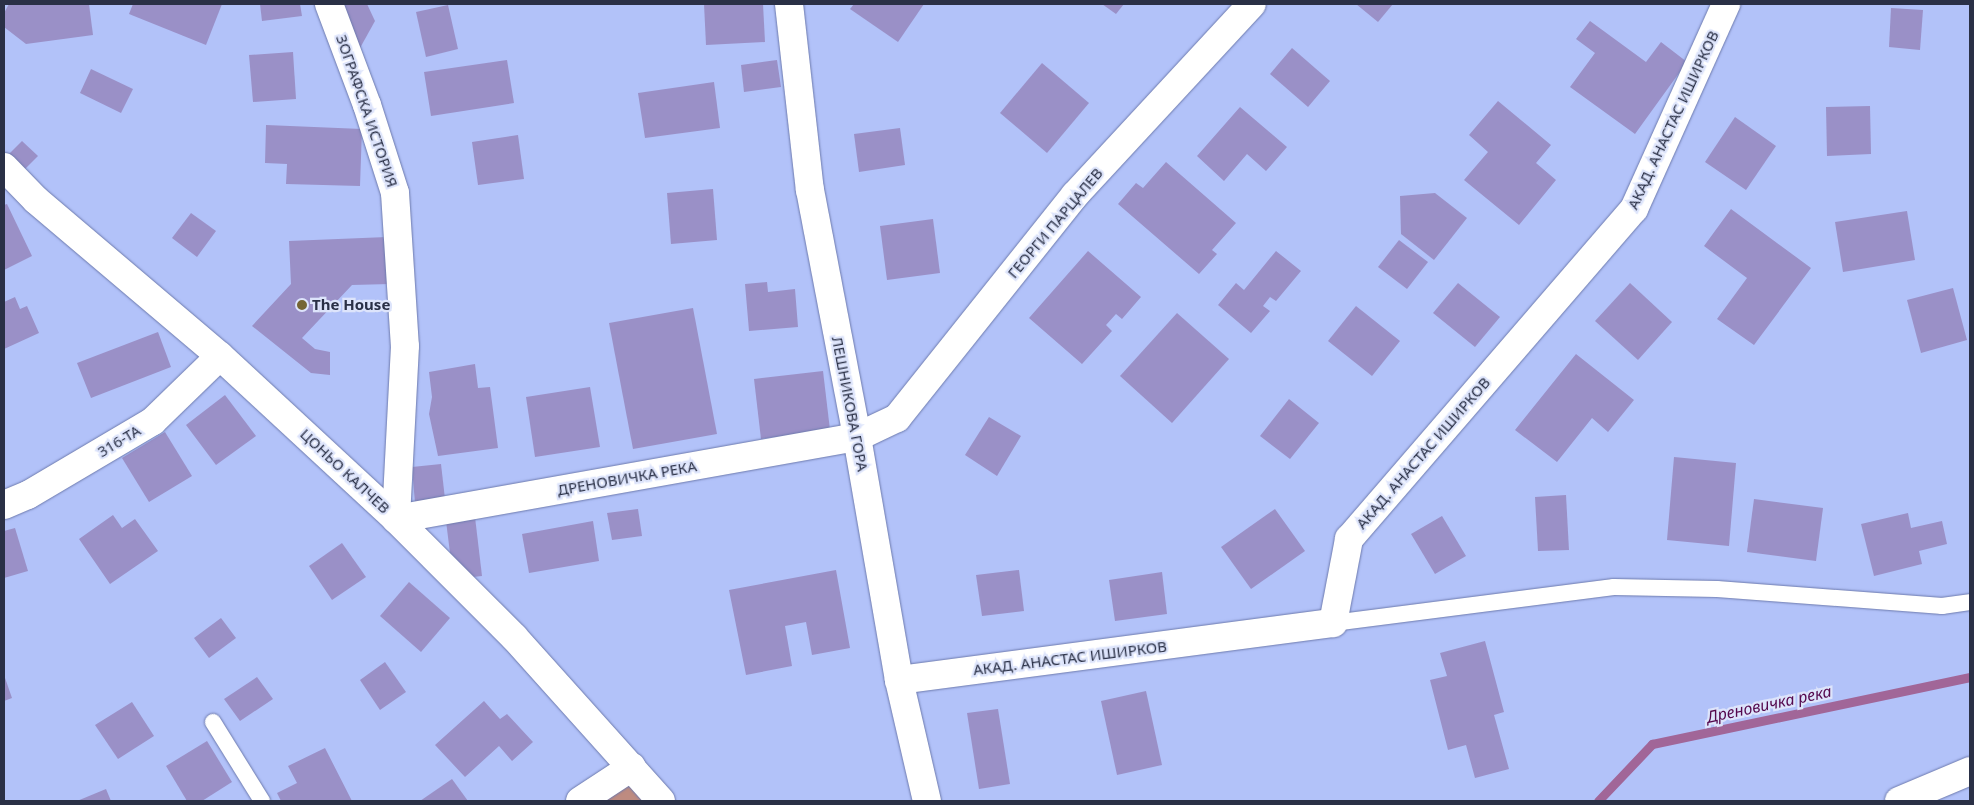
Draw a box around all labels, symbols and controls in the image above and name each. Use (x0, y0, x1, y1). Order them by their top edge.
street label: АКАД. АНАСТАС ИШИРКОВ (1624, 28, 1722, 212)
street label: ЗОГРАФСКА ИСТОРИЯ (332, 32, 402, 190)
street label: ГЕОРГИ ПАРЦАЛЕВ (1004, 164, 1106, 282)
place label: The House (312, 296, 390, 314)
marker: The House (296, 299, 308, 311)
street label: ЛЕШНИКОВА ГОРА (828, 335, 872, 473)
street label: АКАД. АНАСТАС ИШИРКОВ (1352, 374, 1494, 532)
street label: 316-ТА (94, 421, 144, 461)
street label: ЦОНЬО КАЛЧЕВ (297, 425, 393, 517)
street label: ДРЕНОВИЧКА РЕКА (556, 457, 698, 499)
street label: АКАД. АНАСТАС ИШИРКОВ (972, 637, 1168, 679)
water label: Дреновичка река (1705, 681, 1833, 727)

